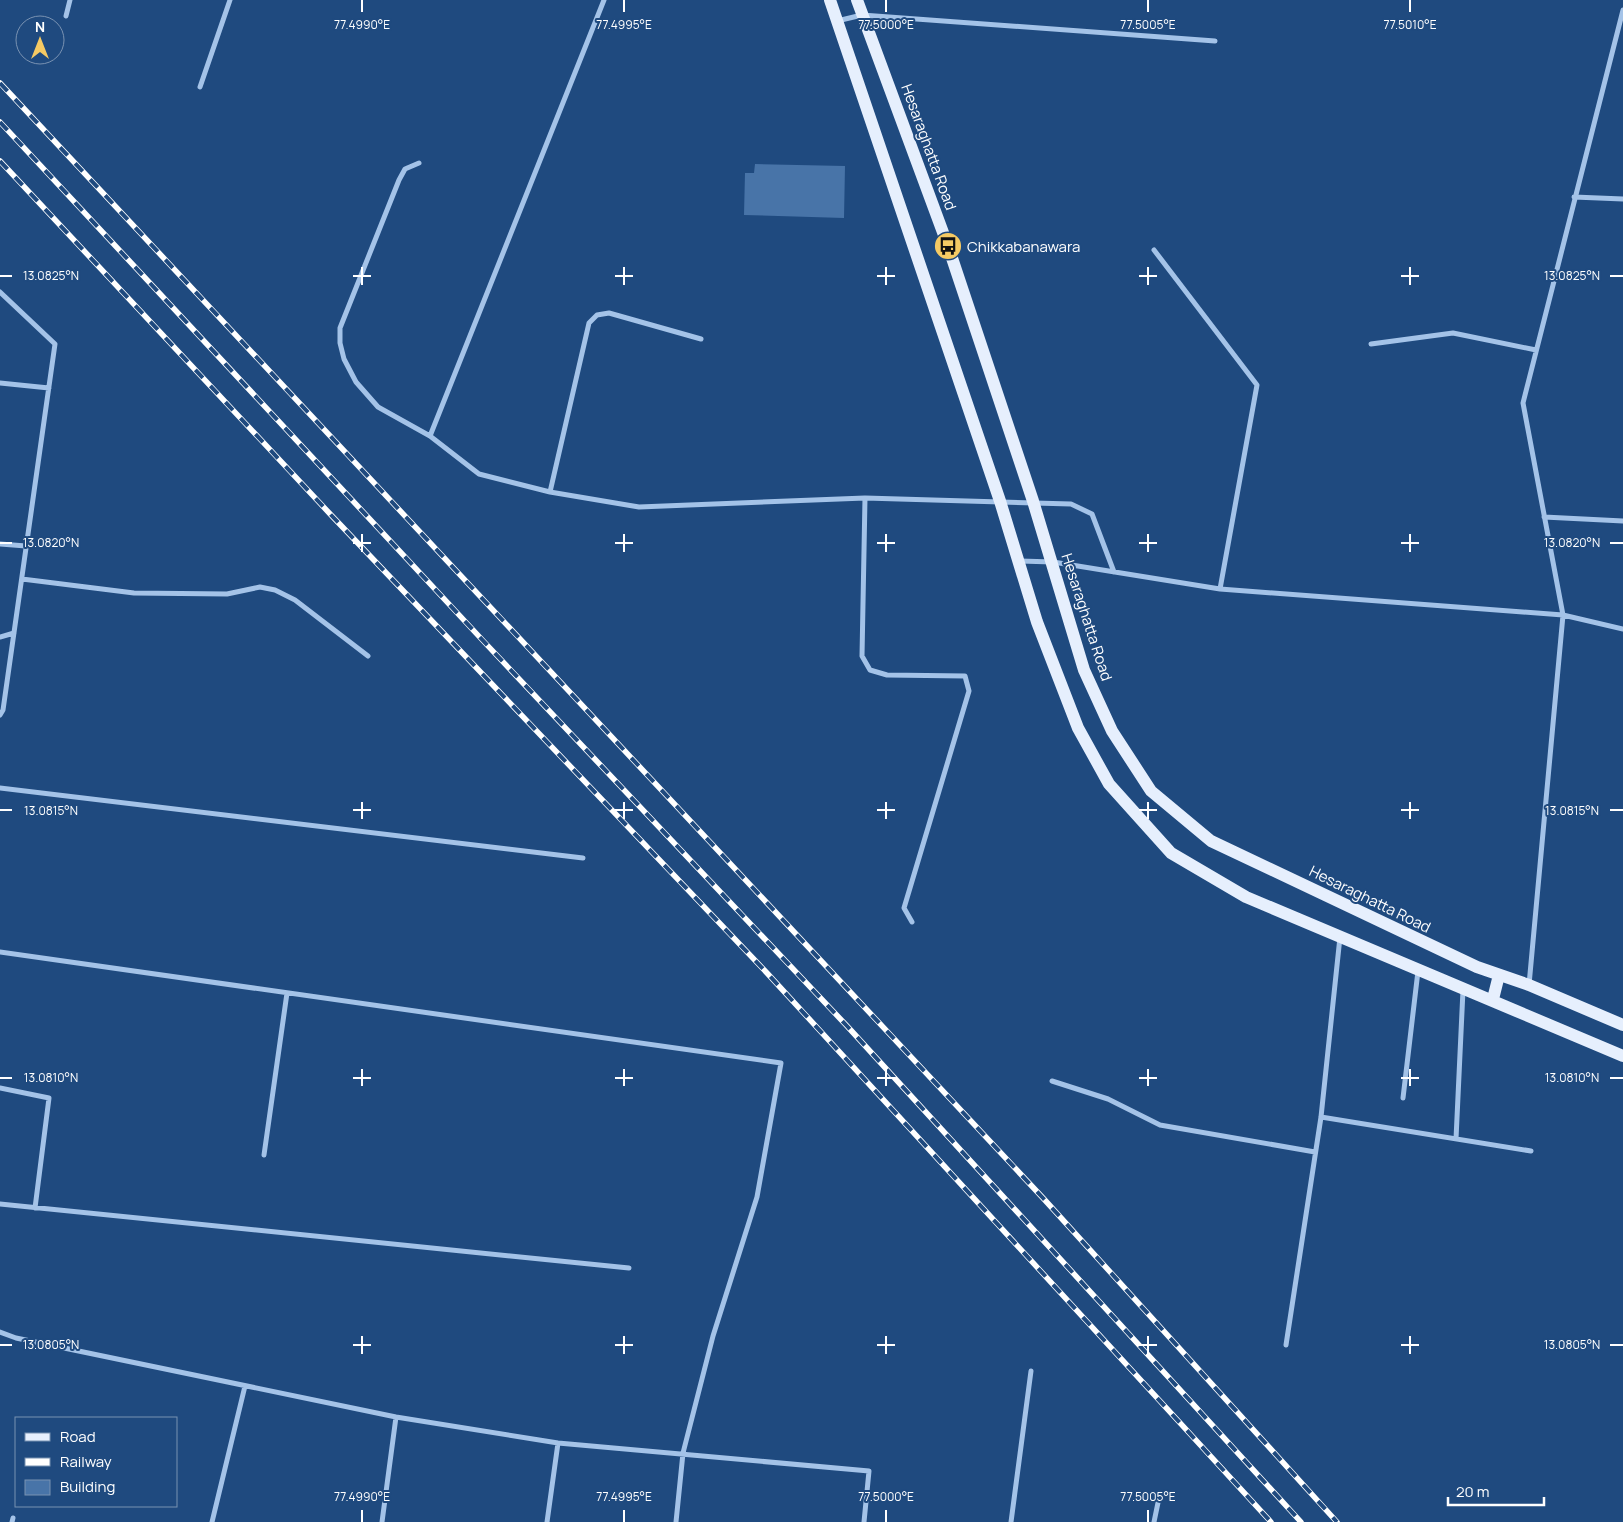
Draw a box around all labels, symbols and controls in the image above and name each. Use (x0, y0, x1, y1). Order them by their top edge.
north arrow (15, 15, 65, 65)
text: 77.4990°E (334, 16, 390, 33)
text: 77.4995°E (596, 16, 652, 33)
text: 77.5000°E (858, 16, 914, 33)
text: 77.5005°E (1120, 16, 1176, 33)
text: 77.5010°E (1383, 16, 1437, 33)
text: N (35, 17, 45, 36)
street label: Hesaraghatta Road (896, 81, 962, 213)
bus stop icon: Chikkabanawara (933, 231, 963, 261)
place label: Chikkabanawara (967, 236, 1080, 257)
text: 13.0825°N (23, 267, 79, 284)
text: 13.0825°N (1544, 267, 1600, 284)
text: 13.0820°N (23, 534, 79, 551)
text: 13.0820°N (1544, 534, 1600, 551)
street label: Hesaraghatta Road (1056, 551, 1118, 683)
text: 13.0815°N (24, 802, 78, 819)
text: 13.0815°N (1545, 802, 1599, 819)
street label: Hesaraghatta Road (1306, 860, 1434, 938)
text: 13.0810°N (24, 1069, 78, 1086)
text: 13.0810°N (1545, 1069, 1599, 1086)
text: 13.0805°N (23, 1336, 79, 1353)
text: 13.0805°N (1544, 1336, 1600, 1353)
legend (15, 1417, 178, 1507)
text: Road (60, 1426, 96, 1447)
text: Railway (60, 1451, 112, 1472)
scale bar (1448, 1474, 1544, 1506)
text: Building (60, 1476, 115, 1497)
text: 20 m (1456, 1481, 1489, 1502)
text: 77.4990°E (334, 1488, 390, 1505)
text: 77.4995°E (596, 1488, 652, 1505)
text: 77.5000°E (858, 1488, 914, 1505)
text: 77.5005°E (1120, 1488, 1176, 1505)

